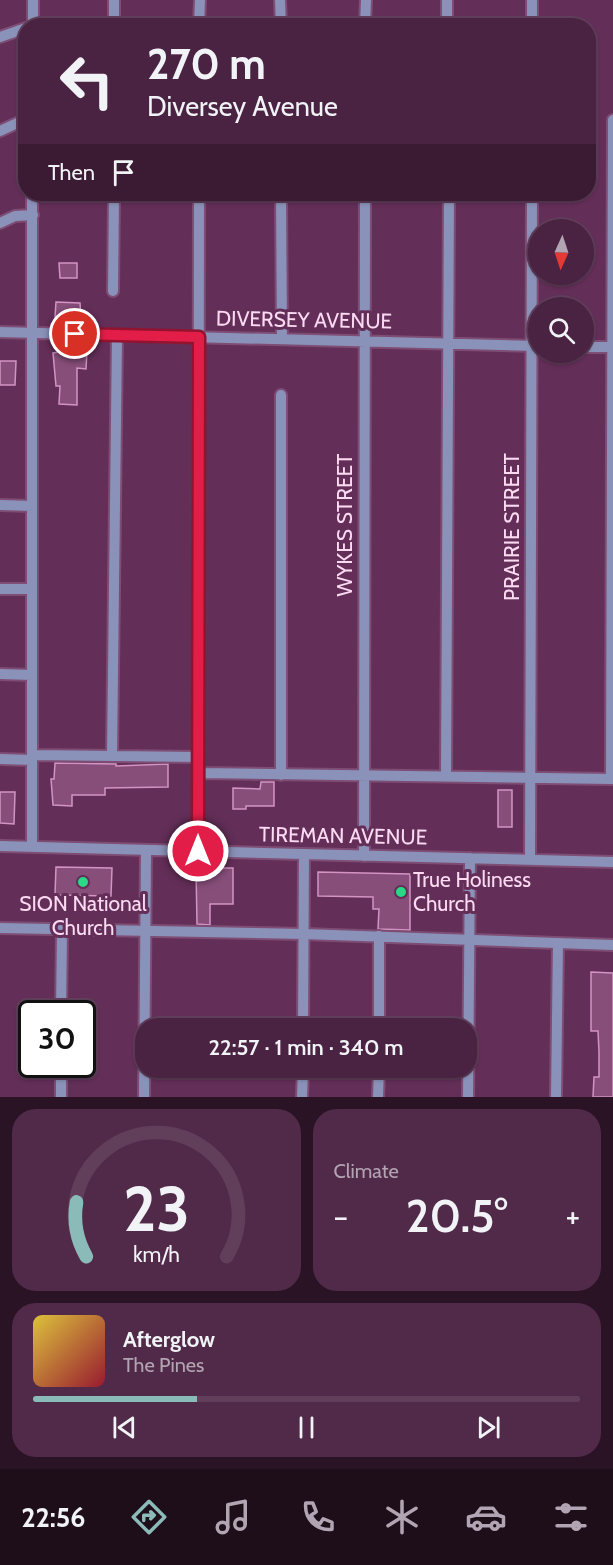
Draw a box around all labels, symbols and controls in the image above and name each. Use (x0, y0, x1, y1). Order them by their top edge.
text: 270 m (147, 38, 266, 90)
icon: left (48, 42, 126, 120)
text: Diversey Avenue (147, 90, 338, 123)
icon: arrive (107, 156, 140, 189)
text: Then (48, 159, 95, 186)
north arrow (528, 219, 594, 285)
map controls (528, 219, 594, 363)
button: search (528, 297, 594, 363)
street label: DIVERSEY AVENUE (216, 305, 392, 334)
pin (49, 308, 100, 359)
icon: arrive (58, 317, 91, 350)
street label: PRAIRIE STREET (499, 453, 524, 601)
street label: WYKES STREET (332, 454, 357, 596)
position arrow (166, 819, 230, 883)
street label: TIREMAN AVENUE (259, 822, 427, 849)
place label: True Holiness Church (413, 867, 531, 916)
marker: SION National Church (76, 875, 90, 889)
marker: True Holiness Church (394, 885, 408, 899)
place label: SION National Church (19, 891, 147, 940)
speed limit sign: 30 (18, 1000, 96, 1078)
text: 22:57 · 1 min · 340 m (208, 1034, 404, 1061)
text: Climate (334, 1159, 399, 1183)
text: 23 (123, 1171, 190, 1247)
text: 20.5° (406, 1189, 508, 1243)
text: − (334, 1196, 348, 1236)
text: + (565, 1196, 580, 1236)
text: km/h (133, 1241, 180, 1267)
text: Afterglow (123, 1326, 215, 1353)
text: The Pines (123, 1353, 204, 1377)
icon: previous (108, 1411, 141, 1444)
icon: pause (290, 1411, 323, 1444)
icon: next (472, 1411, 505, 1444)
icon: directions (128, 1496, 170, 1538)
icon: music (212, 1496, 254, 1538)
icon: phone (297, 1496, 339, 1538)
icon: climate (381, 1496, 423, 1538)
icon: car (465, 1496, 507, 1538)
icon: filters (550, 1496, 592, 1538)
text: 22:56 (21, 1501, 85, 1534)

